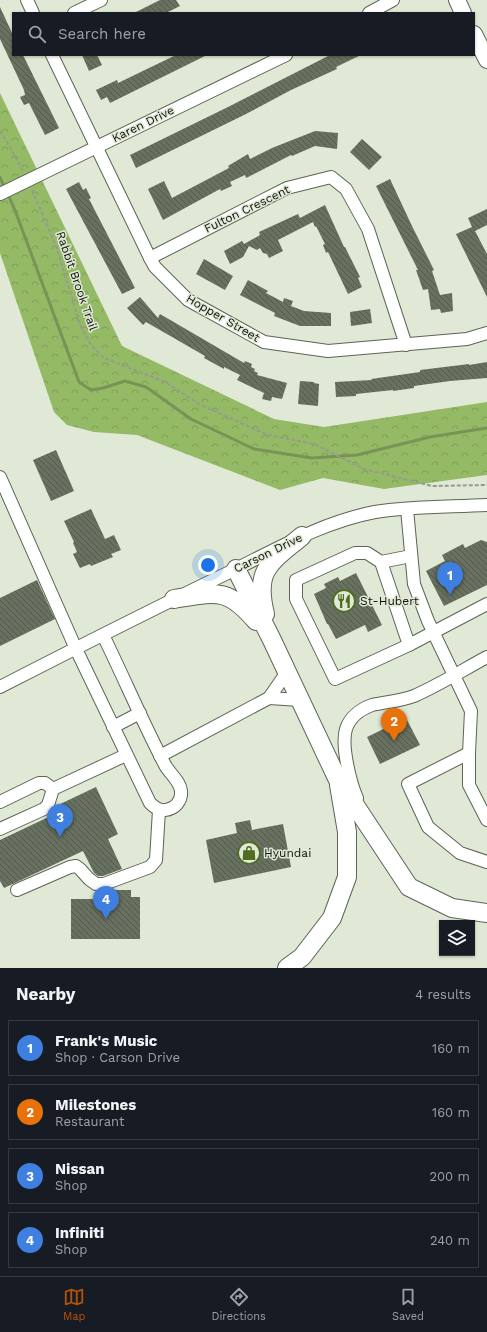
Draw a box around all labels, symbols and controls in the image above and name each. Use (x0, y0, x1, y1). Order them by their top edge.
search box (12, 12, 475, 56)
icon: search (26, 23, 48, 45)
text: Search here (58, 25, 146, 43)
street label: Karen Drive (110, 103, 176, 145)
street label: Fulton Crescent (202, 182, 292, 236)
street label: Rabbit Brook Trail (53, 229, 101, 333)
street label: Hopper Street (184, 291, 262, 345)
street label: Carson Drive (231, 530, 305, 576)
your location (198, 555, 218, 575)
pin: 1 (437, 562, 463, 595)
restaurant icon: St-Hubert (331, 588, 357, 614)
place label: St-Hubert (360, 594, 419, 608)
pin: 2 (381, 708, 407, 741)
pin: 3 (47, 804, 73, 837)
shop icon: Hyundai (236, 840, 262, 866)
place label: Hyundai (264, 846, 311, 860)
pin: 4 (93, 886, 119, 919)
map controls (439, 920, 475, 956)
button: layers (439, 920, 475, 956)
text: Nearby (16, 984, 75, 1004)
text: 4 results (415, 987, 471, 1002)
text: Frank's Music (55, 1032, 157, 1050)
text: 1 (27, 1041, 33, 1056)
text: 160 m (432, 1041, 470, 1056)
text: Shop · Carson Drive (55, 1050, 180, 1065)
text: Milestones (55, 1096, 136, 1114)
text: 2 (26, 1105, 34, 1120)
text: 160 m (432, 1105, 470, 1120)
text: Restaurant (55, 1114, 125, 1129)
text: Nissan (55, 1160, 104, 1178)
text: 3 (26, 1169, 34, 1184)
text: 200 m (429, 1169, 470, 1184)
text: Shop (55, 1178, 87, 1193)
text: Infiniti (55, 1224, 104, 1242)
text: 4 (26, 1233, 34, 1248)
text: 240 m (430, 1233, 470, 1248)
text: Shop (55, 1242, 87, 1257)
tab: Map (63, 1286, 85, 1323)
tab: Directions (212, 1286, 266, 1323)
tab: Saved (392, 1286, 424, 1323)

